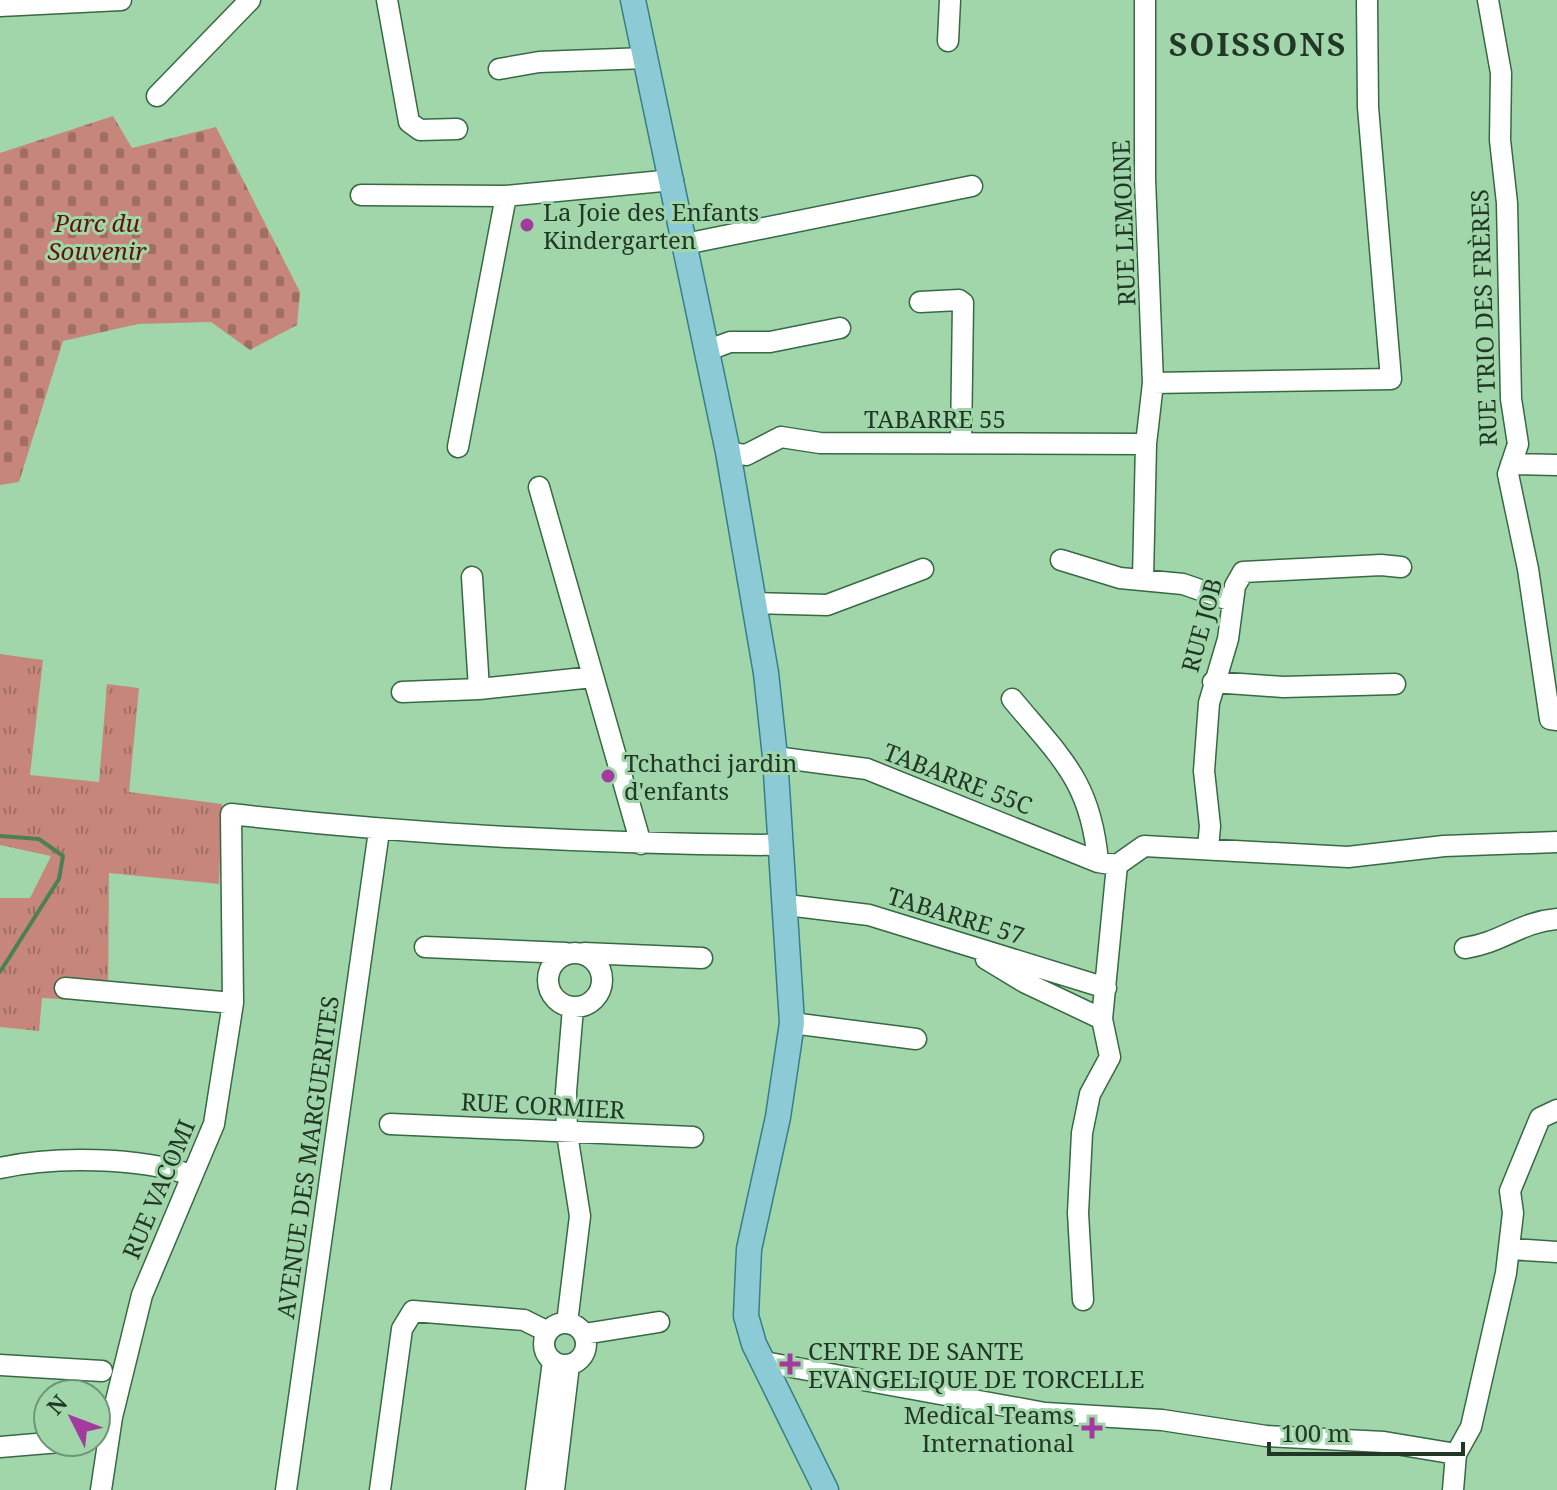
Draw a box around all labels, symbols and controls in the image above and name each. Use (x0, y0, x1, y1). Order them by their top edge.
district label: SOISSONS (1169, 22, 1347, 65)
street label: RUE LEMOINE (1104, 139, 1142, 307)
street label: RUE TRIO DES FRÈRES (1462, 189, 1504, 447)
place label: La Joie des Enfants Kindergarten (543, 195, 759, 256)
park label: Parc du Souvenir (48, 206, 147, 267)
marker: La Joie des Enfants Kindergarten (518, 216, 536, 234)
street label: TABARRE 55 (864, 402, 1006, 435)
street label: RUE JOB (1173, 574, 1229, 676)
street label: TABARRE 55C (879, 735, 1037, 821)
place label: Tchathci jardin d'enfants (624, 746, 797, 807)
marker: Tchathci jardin d'enfants (599, 767, 617, 785)
street label: TABARRE 57 (883, 878, 1029, 952)
street label: AVENUE DES MARGUERITES (268, 993, 346, 1321)
street label: RUE CORMIER (460, 1084, 626, 1126)
street label: RUE VACOMI (114, 1114, 202, 1264)
place label: CENTRE DE SANTE EVANGELIQUE DE TORCELLE (808, 1334, 1145, 1395)
marker: CENTRE DE SANTE EVANGELIQUE DE TORCELLE (779, 1353, 801, 1375)
north arrow (32, 1378, 112, 1458)
text: N (39, 1387, 73, 1420)
place label: Medical Teams International (904, 1398, 1075, 1459)
scale bar (1269, 1406, 1463, 1456)
text: 100 m (1281, 1416, 1350, 1449)
marker: Medical Teams International (1081, 1417, 1103, 1439)

